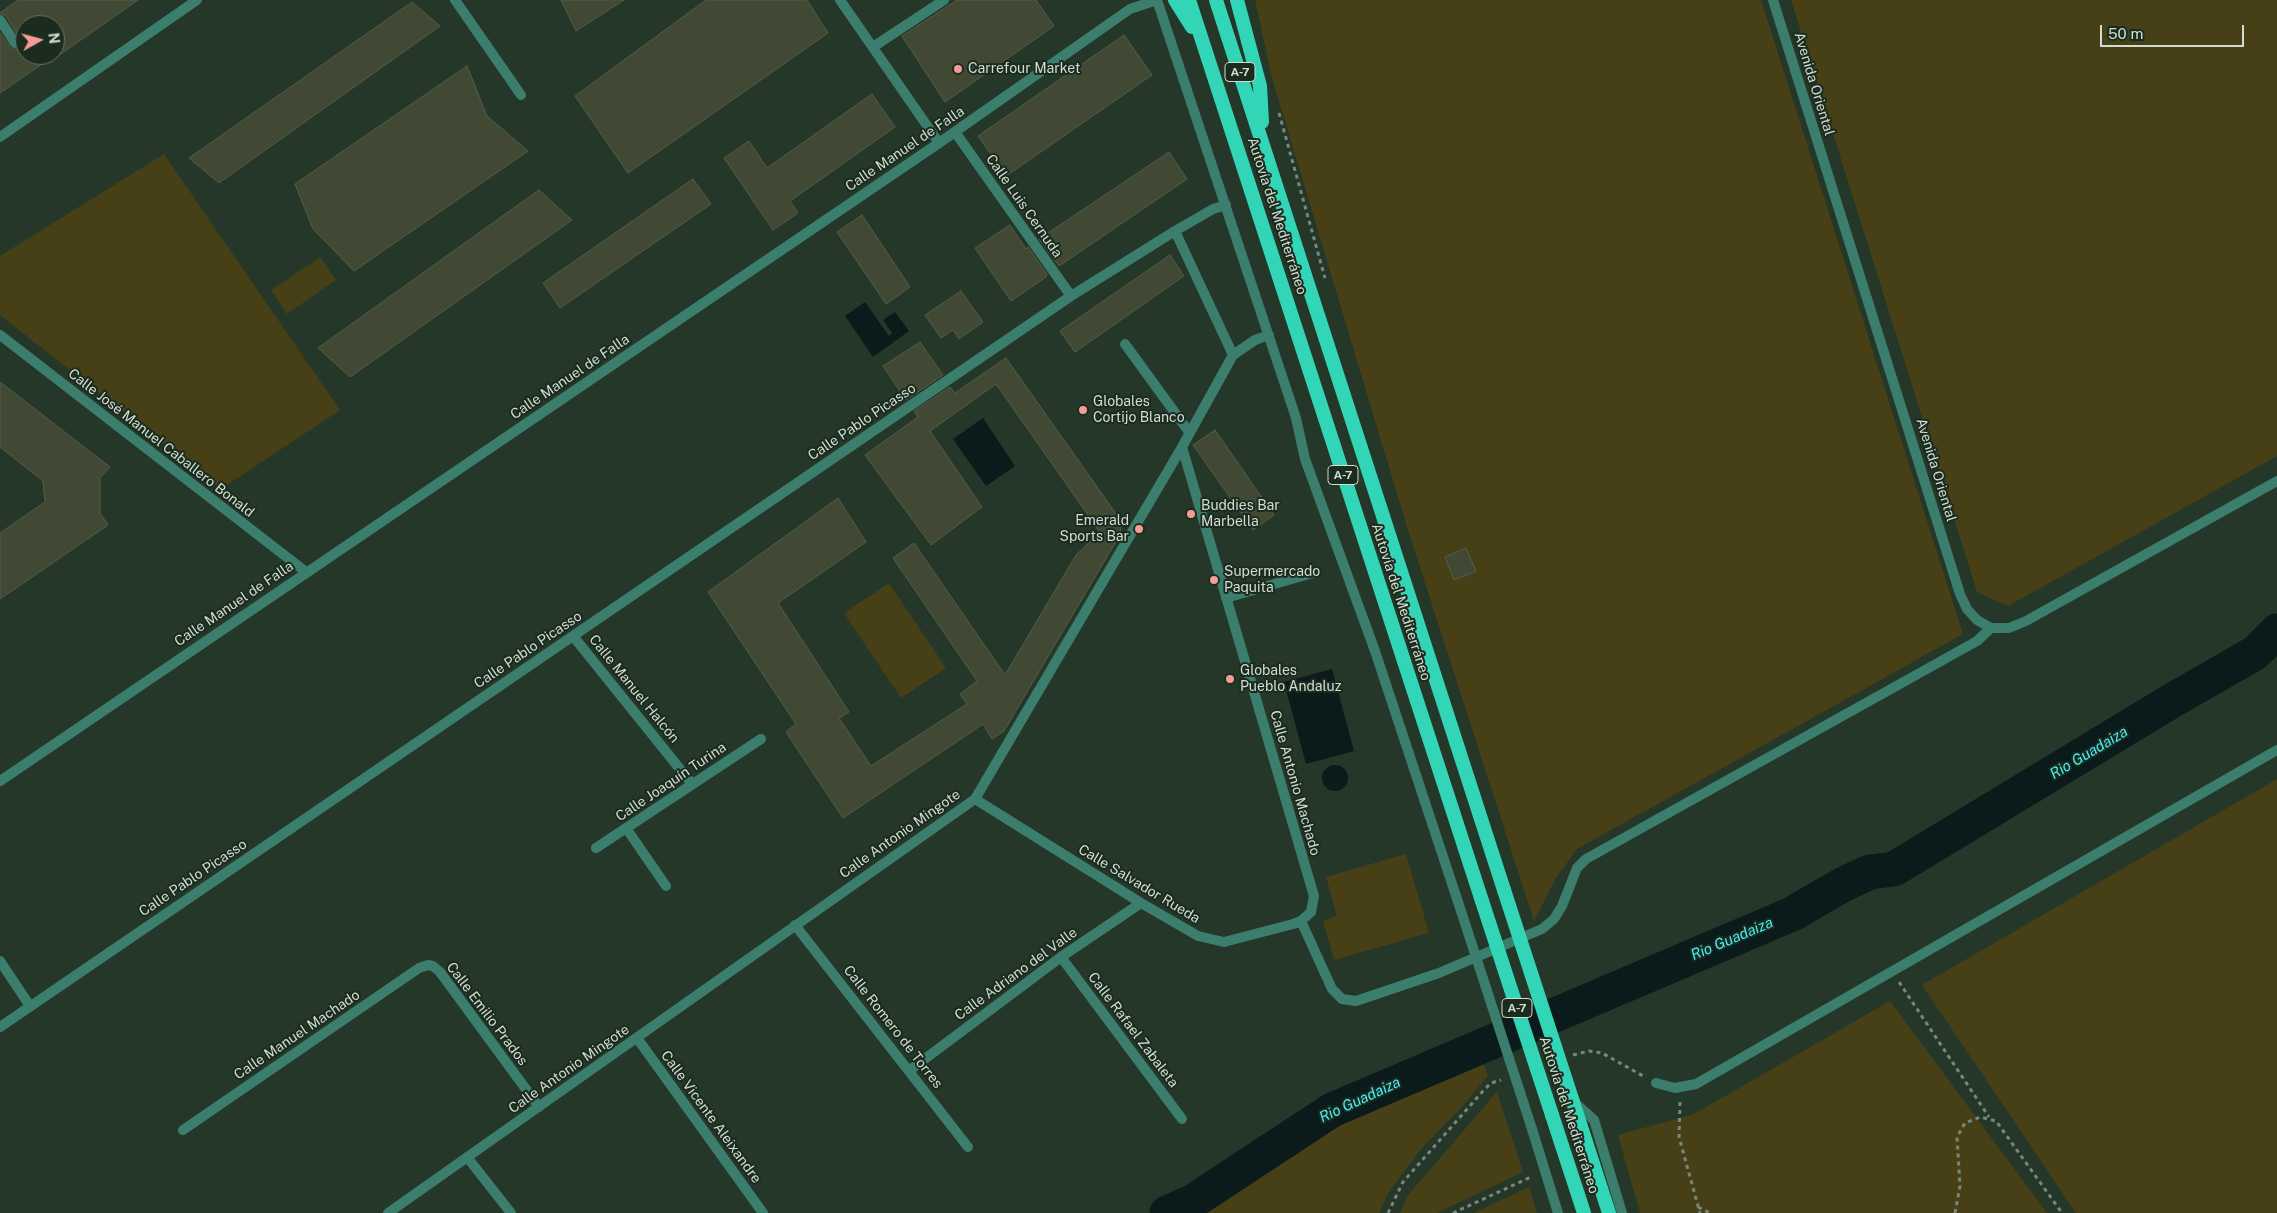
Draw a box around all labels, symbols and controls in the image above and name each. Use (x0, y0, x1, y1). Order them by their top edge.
north arrow (15, 15, 65, 65)
scale bar (2102, 15, 2246, 47)
text: 50 m (2108, 25, 2143, 42)
street label: Avenida Oriental (1790, 30, 1838, 138)
text: N (45, 32, 63, 45)
place label: Carrefour Market (968, 61, 1080, 77)
road number: A-7 (1225, 62, 1255, 82)
marker: Carrefour Market (952, 63, 964, 75)
street label: Calle Manuel de Falla (842, 103, 968, 195)
street label: Autovía del Mediterráneo (1244, 135, 1310, 297)
street label: Calle Luis Cernuda (982, 151, 1066, 261)
street label: Calle Manuel de Falla (507, 331, 633, 423)
street label: Calle José Manuel Caballero Bonald (65, 365, 257, 521)
street label: Calle Pablo Picasso (805, 380, 919, 464)
place label: Globales Cortijo Blanco (1093, 394, 1185, 427)
marker: Globales Cortijo Blanco (1077, 404, 1089, 416)
street label: Avenida Oriental (1912, 416, 1960, 524)
road number: A-7 (1328, 466, 1358, 484)
place label: Buddies Bar Marbella (1201, 498, 1280, 530)
marker: Buddies Bar Marbella (1185, 508, 1197, 520)
place label: Emerald Sports Bar (1060, 513, 1129, 546)
street label: Autovía del Mediterráneo (1368, 521, 1434, 683)
marker: Emerald Sports Bar (1133, 523, 1145, 535)
street label: Calle Manuel de Falla (171, 558, 297, 650)
place label: Supermercado Paquita (1224, 564, 1320, 596)
marker: Supermercado Paquita (1208, 574, 1220, 586)
street label: Calle Pablo Picasso (471, 608, 585, 692)
street label: Calle Manuel Halcón (585, 632, 683, 746)
place label: Globales Pueblo Andaluz (1240, 663, 1341, 696)
marker: Globales Pueblo Andaluz (1224, 673, 1236, 685)
street label: Calle Antonio Machado (1266, 709, 1324, 857)
water label: Rio Guadaiza (2047, 723, 2131, 783)
street label: Calle Joaquín Turina (613, 739, 729, 825)
street label: Calle Antonio Mingote (836, 786, 964, 882)
street label: Calle Pablo Picasso (136, 836, 250, 920)
street label: Calle Salvador Rueda (1075, 841, 1203, 927)
water label: Rio Guadaiza (1688, 914, 1776, 964)
street label: Calle Adriano del Valle (952, 924, 1080, 1024)
street label: Calle Emilio Prados (443, 959, 531, 1069)
street label: Calle Romero de Torres (840, 962, 946, 1092)
street label: Calle Rafael Zabaleta (1084, 969, 1182, 1091)
street label: Calle Manuel Machado (231, 987, 363, 1083)
road number: A-7 (1502, 998, 1532, 1018)
street label: Calle Antonio Mingote (505, 1021, 633, 1117)
street label: Autovía del Mediterráneo (1536, 1034, 1602, 1196)
street label: Calle Vicente Aleixandre (657, 1047, 765, 1187)
water label: Rio Guadaiza (1317, 1073, 1403, 1127)

